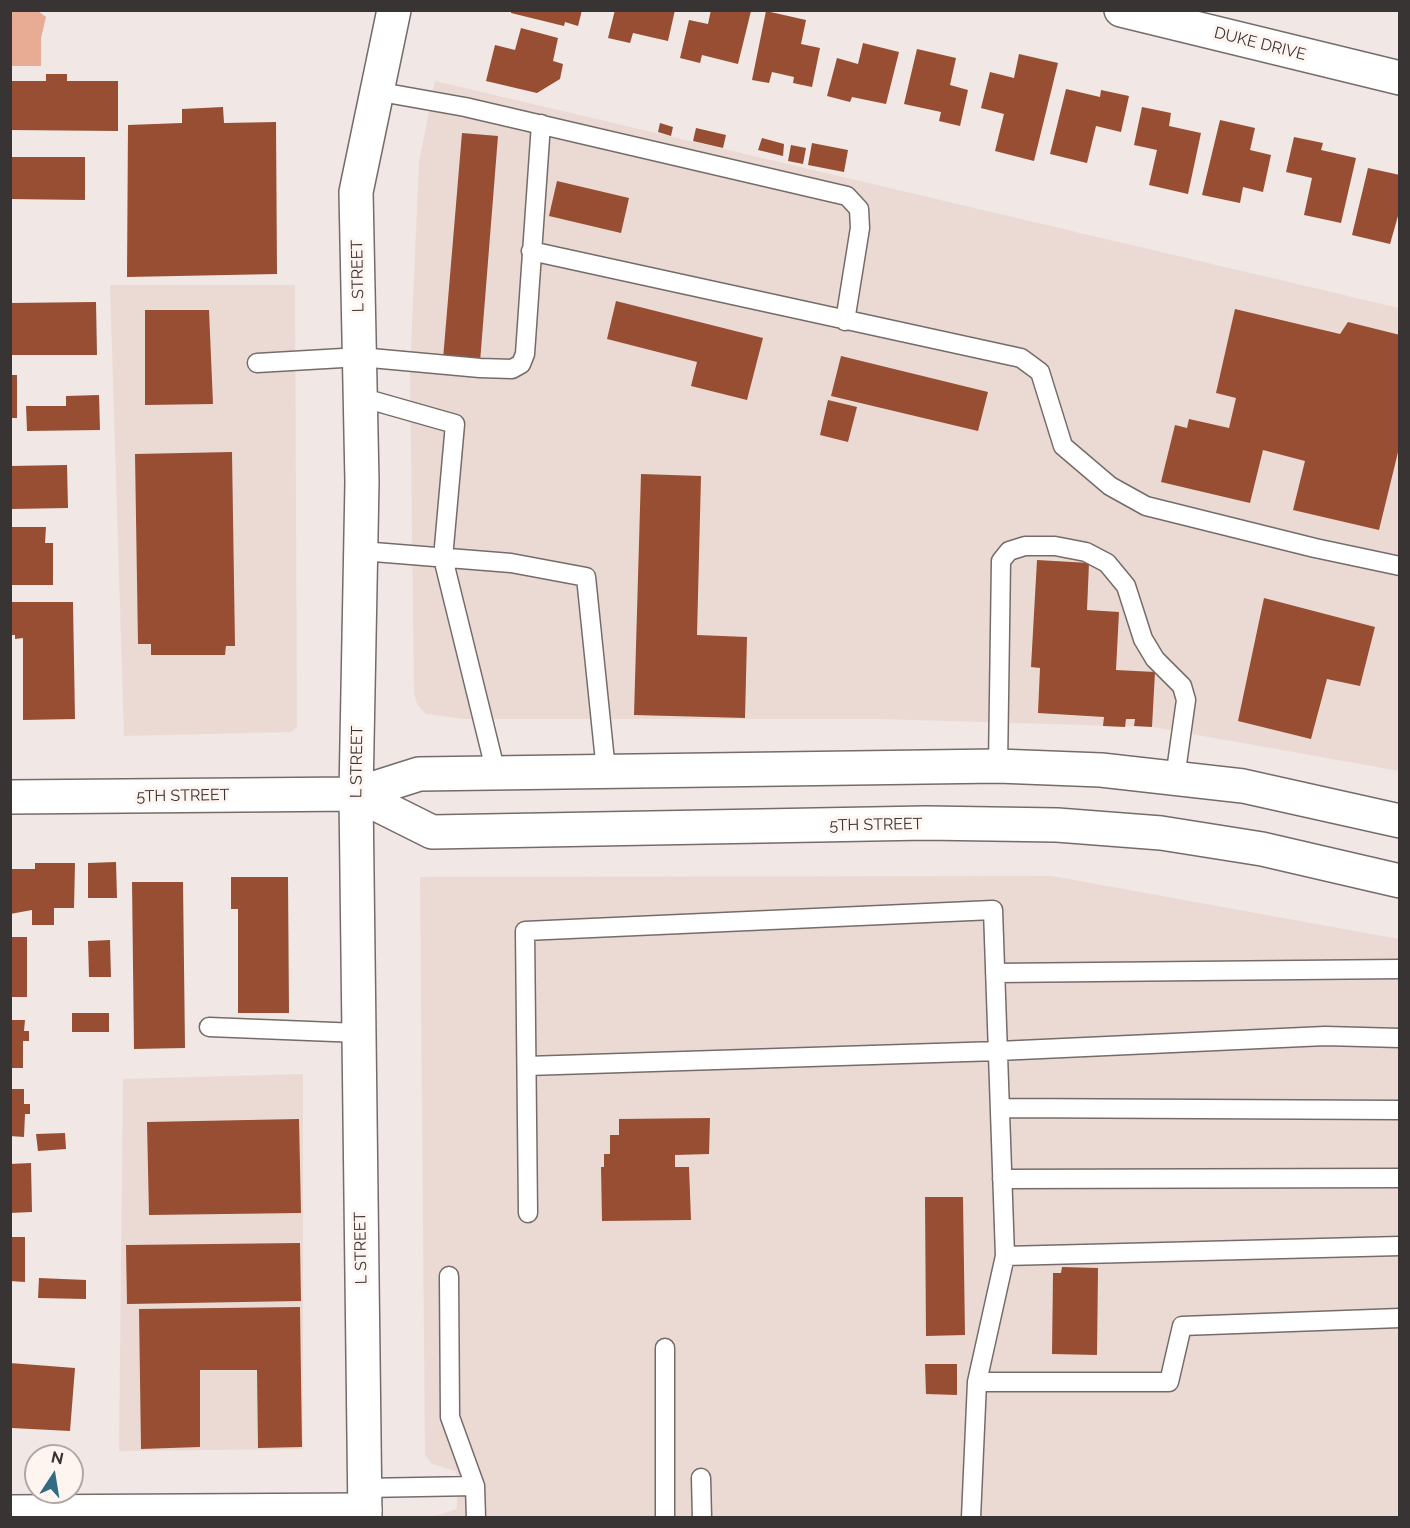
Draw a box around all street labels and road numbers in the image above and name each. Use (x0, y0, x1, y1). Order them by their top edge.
street label: DUKE DRIVE (1212, 23, 1308, 65)
street label: L STREET (348, 240, 368, 312)
street label: L STREET (347, 726, 367, 798)
street label: 5TH STREET (136, 786, 230, 806)
street label: 5TH STREET (829, 815, 923, 835)
street label: L STREET (351, 1212, 371, 1284)

